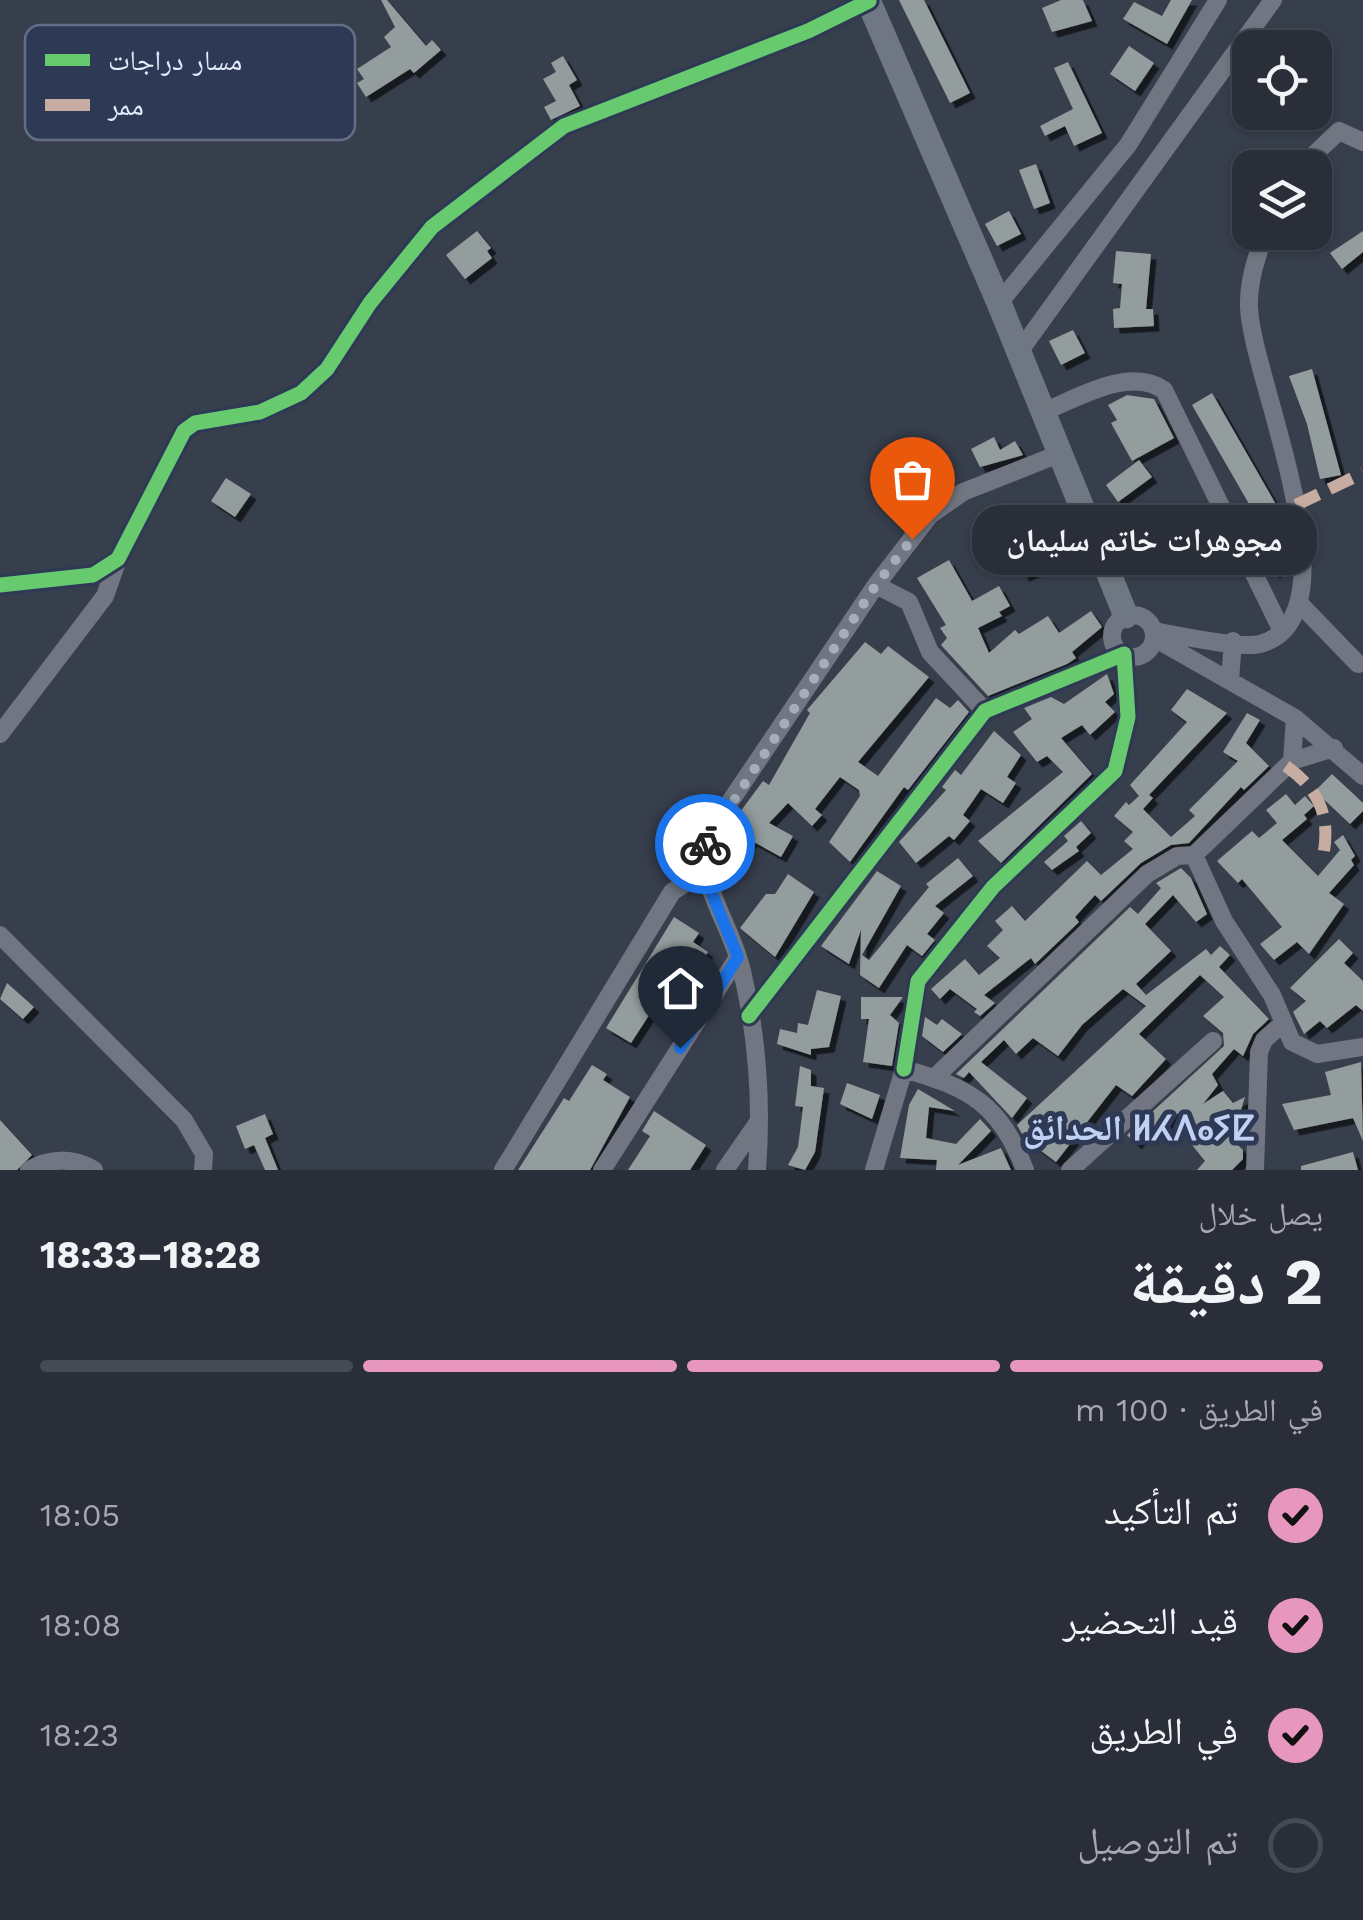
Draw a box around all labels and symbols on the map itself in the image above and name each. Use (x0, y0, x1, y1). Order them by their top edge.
legend (25, 25, 355, 140)
text: مسار دراجات (108, 44, 242, 77)
text: ممر (107, 89, 144, 122)
pin (870, 437, 955, 540)
callout: مجوهرات خاتم سليمان (972, 504, 1317, 574)
courier (655, 794, 755, 894)
pin (638, 946, 723, 1049)
district label: الحدائق ⵍⵃⴷⴰⵢⵇ (1023, 1107, 1255, 1150)

